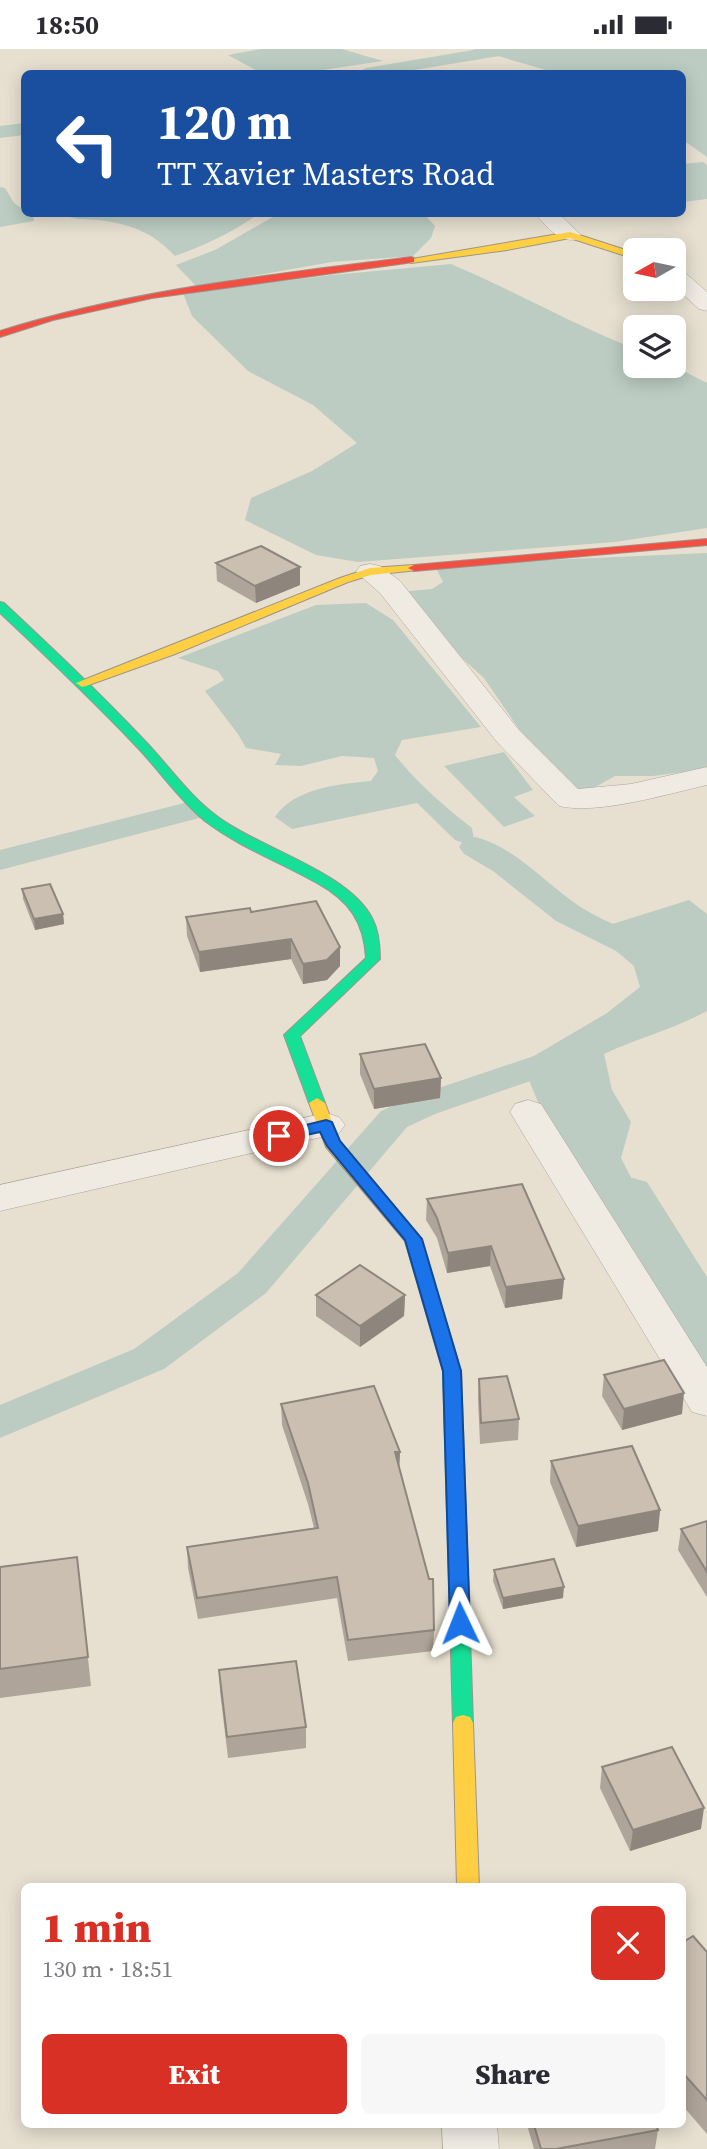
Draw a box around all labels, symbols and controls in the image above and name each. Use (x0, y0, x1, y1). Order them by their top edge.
text: 18:50 (35, 7, 99, 43)
text: 120 m (157, 88, 292, 155)
icon: left (42, 98, 133, 189)
text: TT Xavier Masters Road (157, 152, 494, 196)
north arrow (623, 238, 686, 301)
map controls (623, 238, 686, 378)
button: layers (623, 315, 686, 378)
pin (249, 1106, 309, 1166)
icon: arrive (260, 1117, 298, 1155)
position arrow (423, 1586, 497, 1660)
text: 1 min (42, 1898, 152, 1956)
button: close (591, 1906, 665, 1980)
text: 130 m · 18:51 (42, 1953, 173, 1985)
button: Exit (42, 2034, 347, 2114)
button: Share (361, 2034, 665, 2114)

